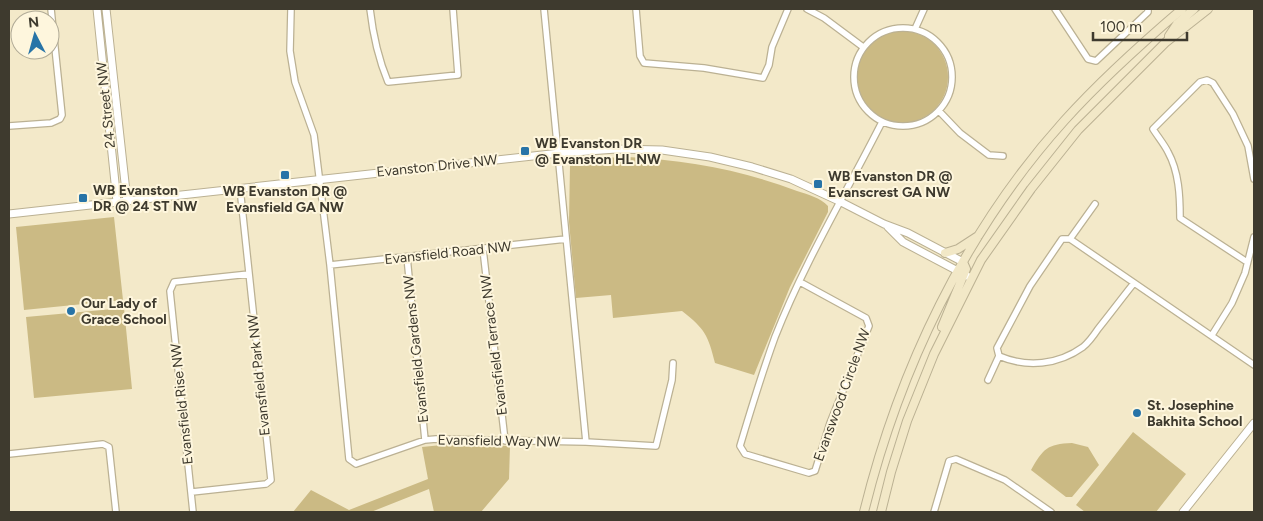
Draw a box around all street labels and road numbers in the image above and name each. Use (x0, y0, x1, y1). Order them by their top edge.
street label: 24 Street NW (93, 60, 119, 149)
street label: Evanston Drive NW (376, 151, 499, 181)
street label: Evansfield Road NW (384, 238, 513, 268)
street label: Evansfield Terrace NW (477, 273, 511, 416)
street label: Evansfield Gardens NW (400, 274, 432, 424)
street label: Evansfield Park NW (244, 313, 274, 437)
street label: Evanswood Circle NW (810, 326, 874, 464)
street label: Evansfield Rise NW (167, 342, 197, 465)
street label: Evansfield Way NW (438, 431, 561, 451)

